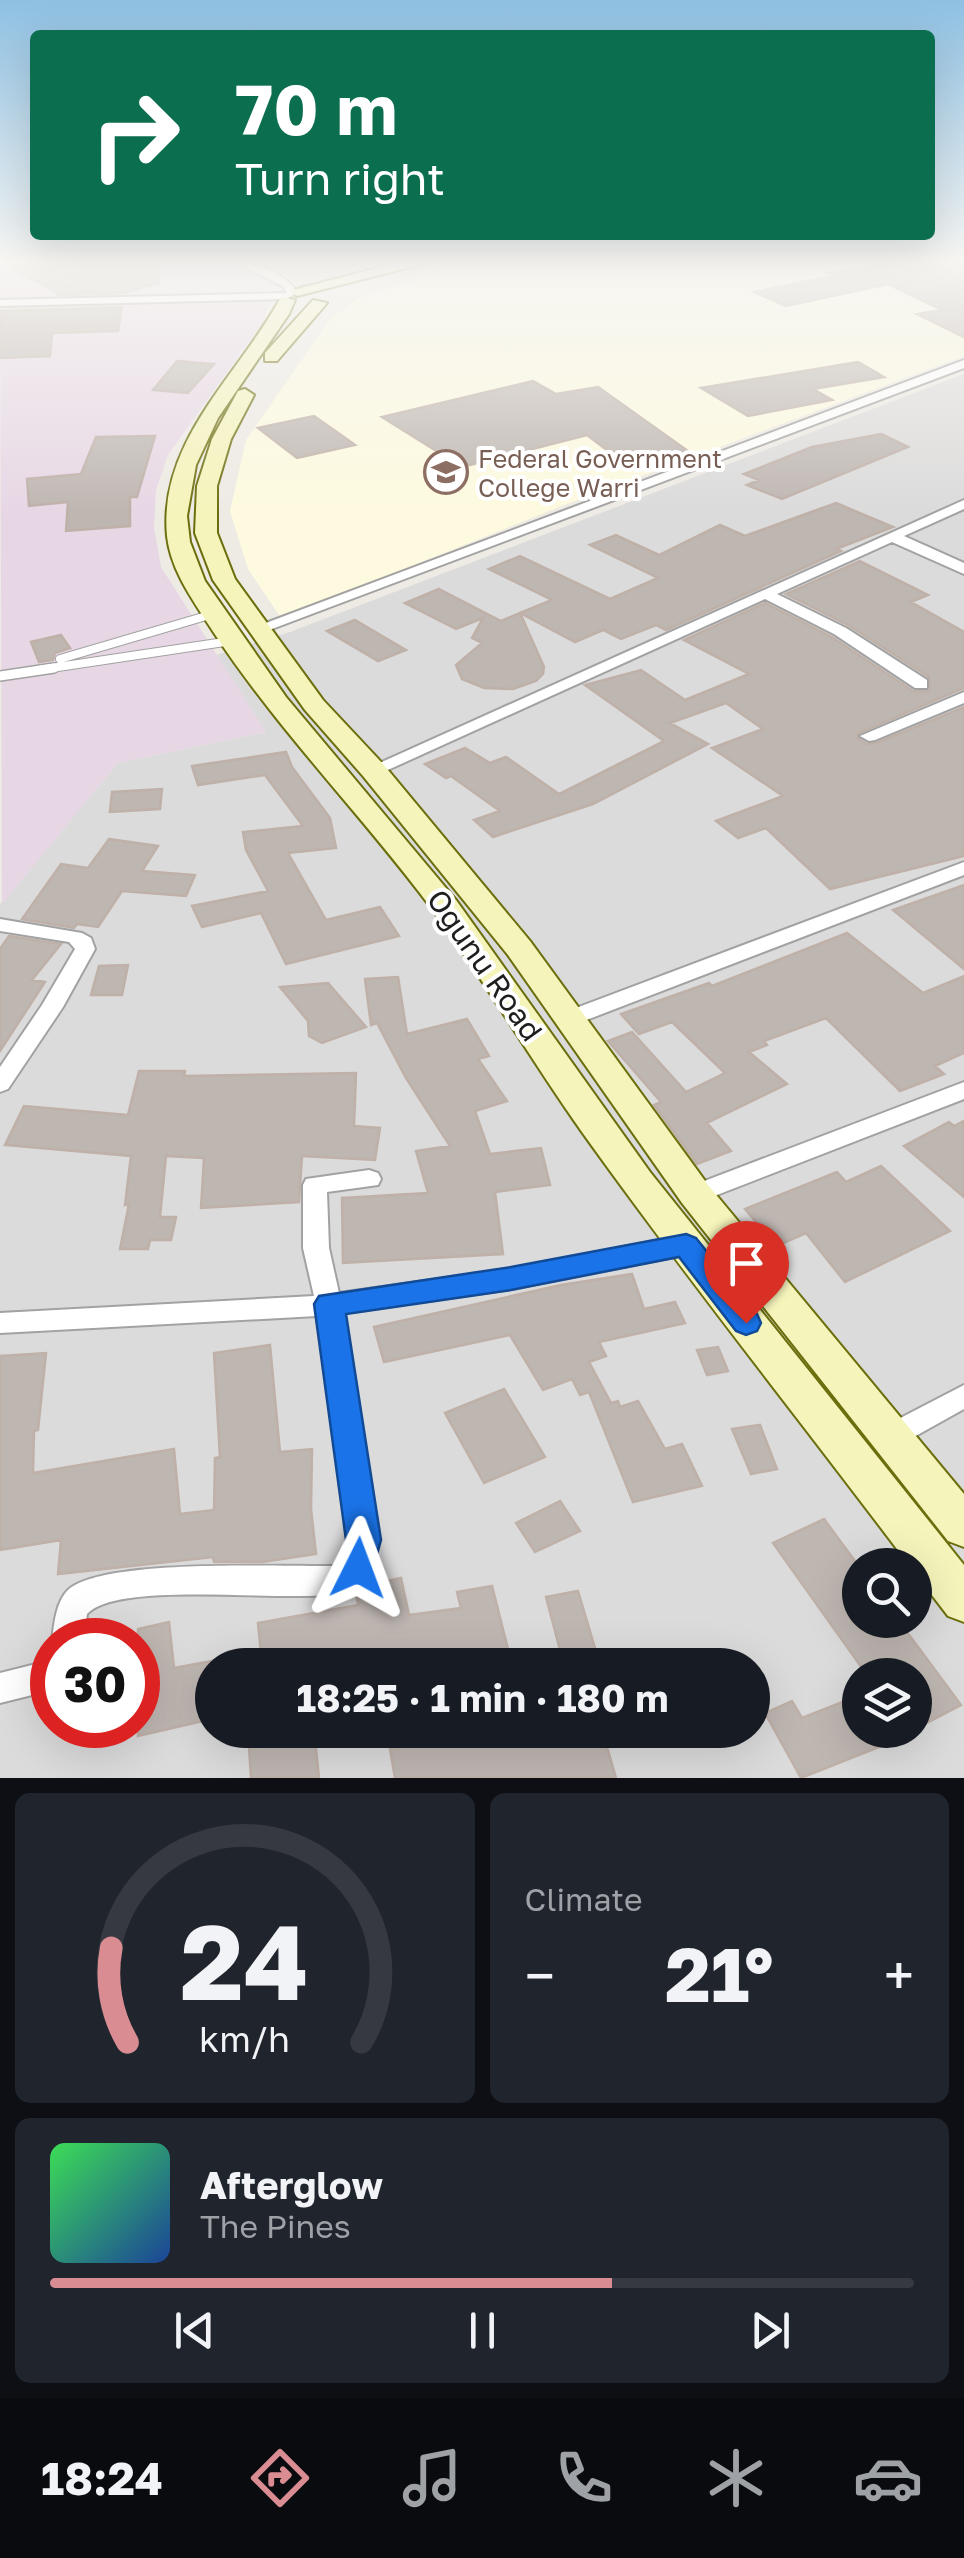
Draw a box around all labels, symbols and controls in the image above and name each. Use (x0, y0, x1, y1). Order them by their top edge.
text: 70 m (235, 66, 397, 150)
icon: right (70, 70, 200, 200)
text: Turn right (235, 151, 445, 205)
place label: Federal Government College Warri (478, 443, 722, 503)
school or university icon: Federal Government College Warri (423, 449, 469, 495)
street label: Ogunu Road (420, 882, 550, 1048)
pin (704, 1221, 789, 1324)
icon: arrive (719, 1236, 774, 1291)
position arrow (306, 1516, 410, 1620)
map controls (842, 1548, 932, 1748)
button: search (842, 1548, 932, 1638)
speed limit sign: 30 (30, 1618, 160, 1748)
button: layers (842, 1658, 932, 1748)
text: 18:25 · 1 min · 180 m (297, 1675, 668, 1720)
text: Climate (525, 1880, 643, 1918)
text: 24 (181, 1898, 309, 2023)
text: 21° (665, 1928, 774, 2019)
text: − (525, 1942, 555, 2008)
text: + (884, 1942, 914, 2008)
text: km/h (199, 2017, 290, 2060)
text: Afterglow (200, 2162, 383, 2207)
text: The Pines (200, 2207, 351, 2245)
icon: previous (167, 2303, 222, 2358)
icon: pause (455, 2303, 510, 2358)
icon: next (743, 2303, 798, 2358)
icon: directions (245, 2443, 315, 2513)
icon: music (397, 2443, 467, 2513)
icon: phone (549, 2443, 619, 2513)
icon: climate (701, 2443, 771, 2513)
icon: car (853, 2443, 923, 2513)
text: 18:24 (41, 2451, 163, 2505)

